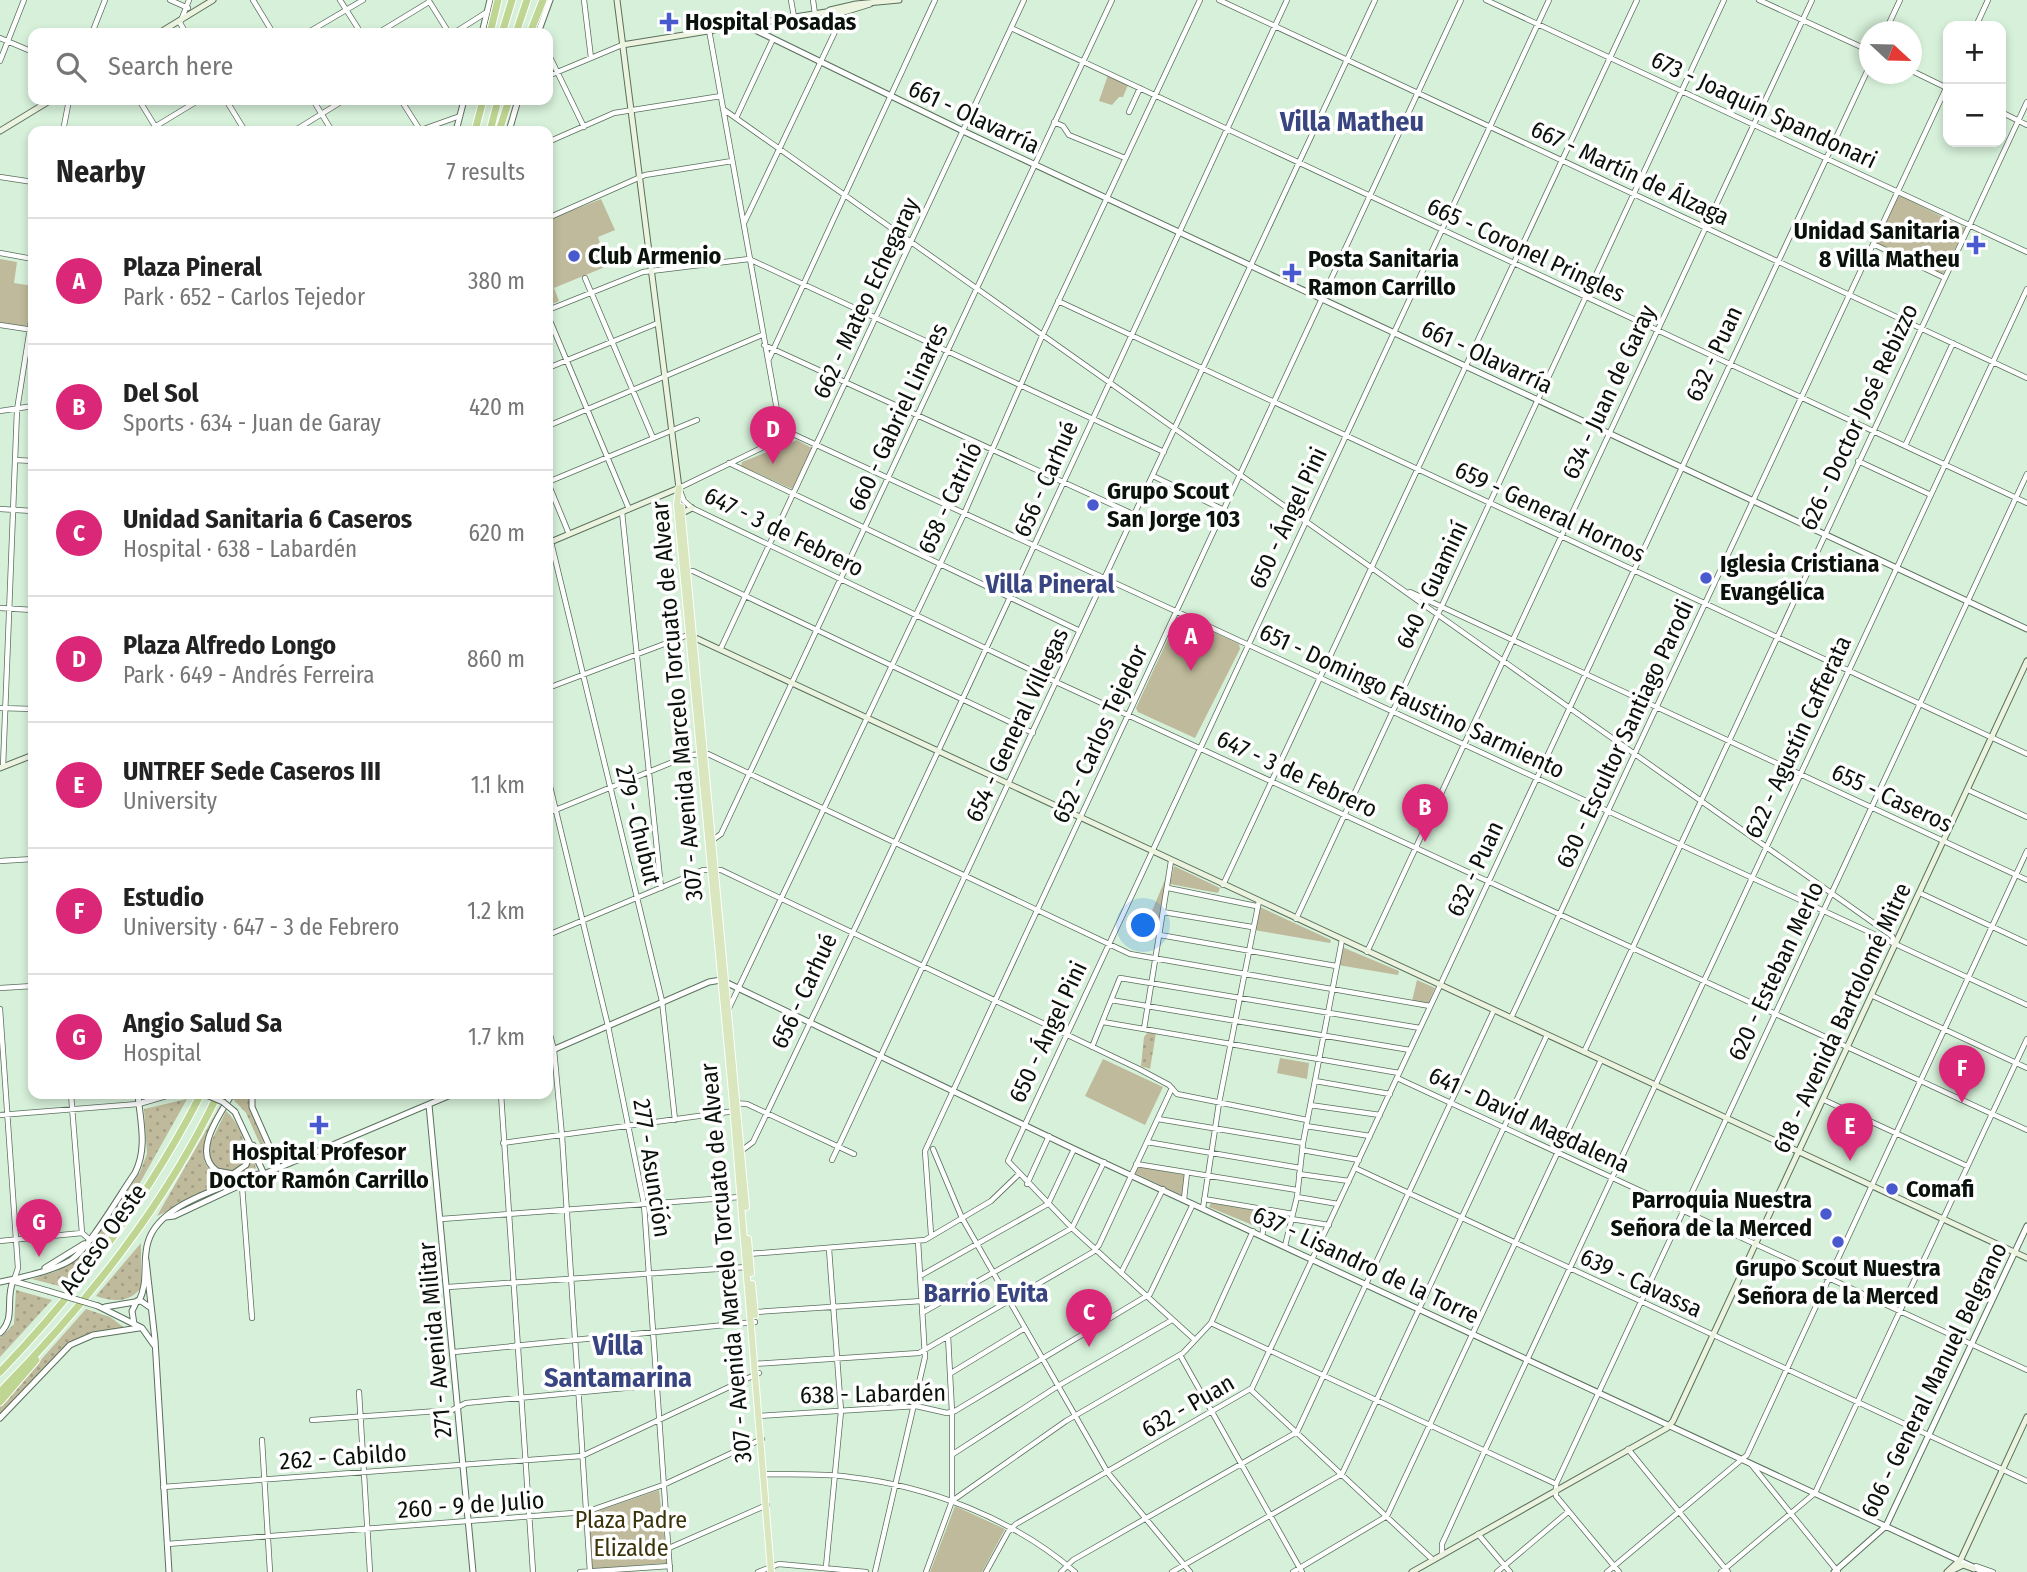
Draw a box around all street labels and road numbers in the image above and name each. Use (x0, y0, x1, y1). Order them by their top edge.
street label: 673 - Joaquín Spandonari (1647, 45, 1881, 175)
street label: 661 - Olavarría (904, 74, 1044, 160)
street label: 667 - Martín de Álzaga (1526, 114, 1734, 231)
street label: 665 - Coronel Pringles (1423, 192, 1629, 308)
street label: 662 - Mateo Echegaray (807, 193, 925, 403)
street label: 626 - Doctor José Rebizzo (1794, 299, 1924, 535)
street label: 634 - Juan de Garay (1556, 300, 1662, 484)
street label: 632 - Puan (1680, 302, 1748, 406)
street label: 661 - Olavarría (1417, 314, 1557, 400)
street label: 660 - Gabriel Linares (842, 319, 954, 515)
street label: 656 - Carhué (1008, 417, 1084, 541)
street label: 658 - Catriló (912, 438, 988, 558)
street label: 650 - Ángel Pini (1242, 442, 1333, 593)
street label: 659 - General Hornos (1450, 456, 1650, 568)
street label: 647 - 3 de Febrero (700, 481, 868, 583)
street label: 307 - Avenida Marcelo Torcuato de Alvear (646, 499, 708, 902)
street label: 640 - Guaminí (1390, 517, 1474, 653)
street label: 630 - Escultor Santiago Parodi (1550, 595, 1700, 873)
street label: 651 - Domingo Faustino Sarmiento (1255, 618, 1569, 784)
street label: 654 - General Villegas (960, 623, 1074, 827)
street label: 622 - Agustín Cafferata (1739, 631, 1857, 843)
street label: 652 - Carlos Tejedor (1046, 640, 1154, 828)
street label: 647 - 3 de Febrero (1212, 725, 1382, 823)
street label: 655 - Caseros (1827, 758, 1957, 838)
street label: 279 - Chubut (610, 762, 666, 888)
street label: 632 - Puan (1441, 817, 1509, 921)
street label: 620 - Esteban Merlo (1722, 877, 1830, 1065)
street label: 618 - Avenida Bartolomé Mitre (1767, 878, 1917, 1158)
street label: 656 - Carhué (765, 929, 843, 1053)
street label: 650 - Ángel Pini (1002, 956, 1093, 1107)
street label: 307 - Avenida Marcelo Torcuato de Alvear (695, 1061, 757, 1464)
street label: 641 - David Magdalena (1424, 1061, 1634, 1179)
street label: 277 - Asunción (627, 1097, 677, 1239)
street label: Acceso Oeste (54, 1179, 152, 1299)
street label: 637 - Lisandro de la Torre (1248, 1200, 1484, 1330)
street label: 606 - General Manuel Belgrano (1855, 1238, 2013, 1522)
street label: 271 - Avenida Militar (412, 1240, 458, 1439)
street label: 639 - Cavassa (1576, 1243, 1706, 1323)
street label: 632 - Puan (1137, 1368, 1239, 1444)
street label: 638 - Labardén (800, 1379, 946, 1409)
street label: 262 - Cabildo (279, 1439, 407, 1475)
street label: 260 - 9 de Julio (397, 1486, 545, 1524)

